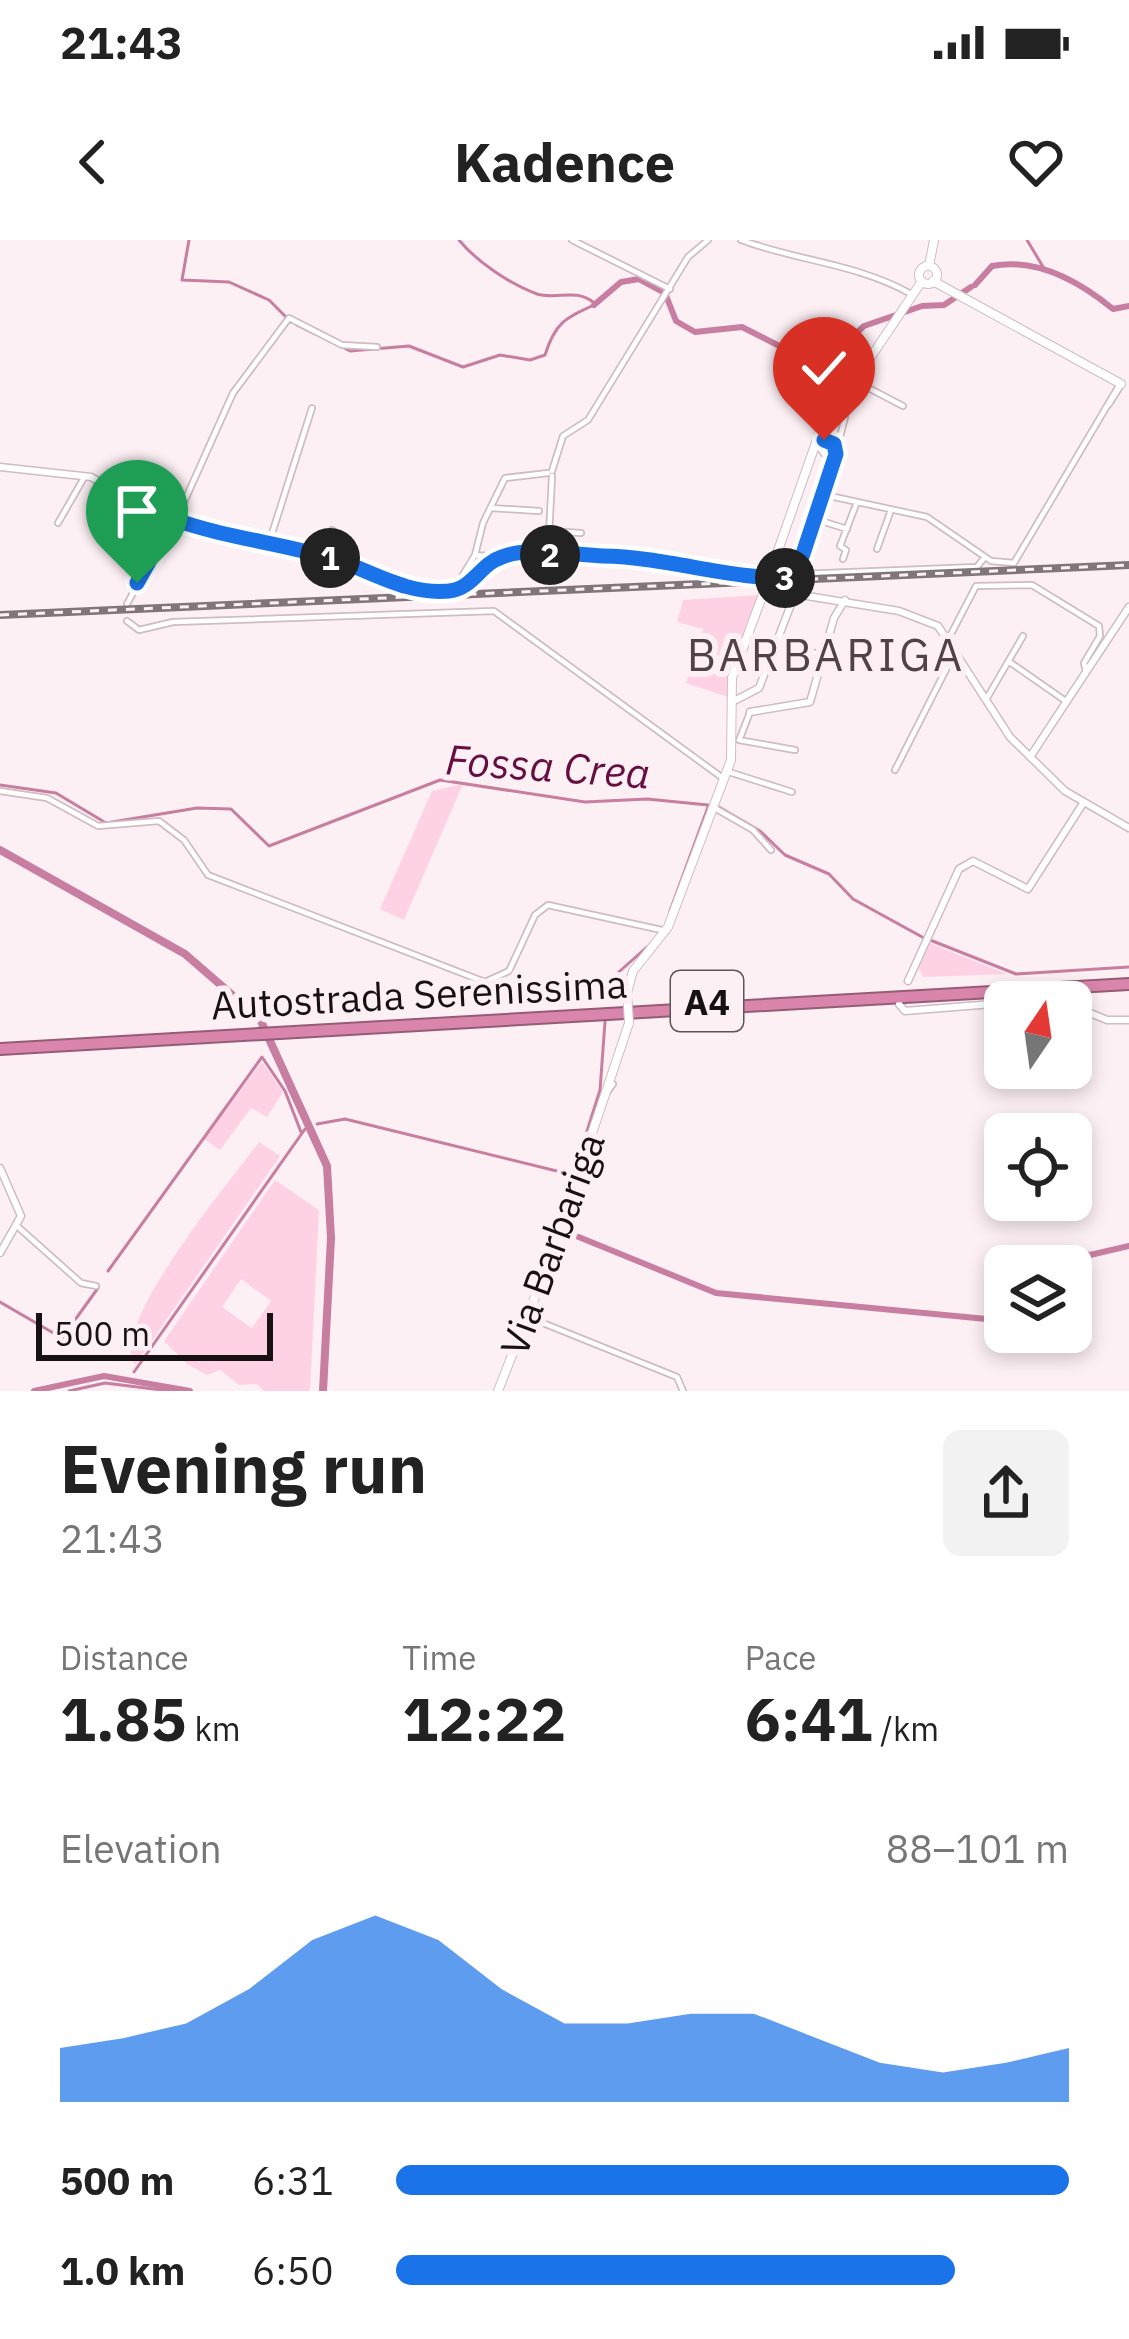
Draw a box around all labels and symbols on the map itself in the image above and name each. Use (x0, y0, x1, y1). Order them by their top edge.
pin (773, 317, 875, 440)
pin (86, 460, 188, 583)
pin: 2 (520, 525, 580, 585)
pin: 1 (300, 528, 360, 588)
pin: 3 (755, 548, 815, 608)
district label: BARBARIGA (687, 625, 965, 683)
water label: Fossa Crea (444, 731, 652, 801)
street label: Autostrada Serenissima (210, 958, 628, 1030)
road number: A4 (671, 971, 743, 1031)
north arrow (984, 981, 1092, 1089)
street label: Via Barbariga (488, 1126, 616, 1362)
scale bar (36, 1307, 273, 1360)

